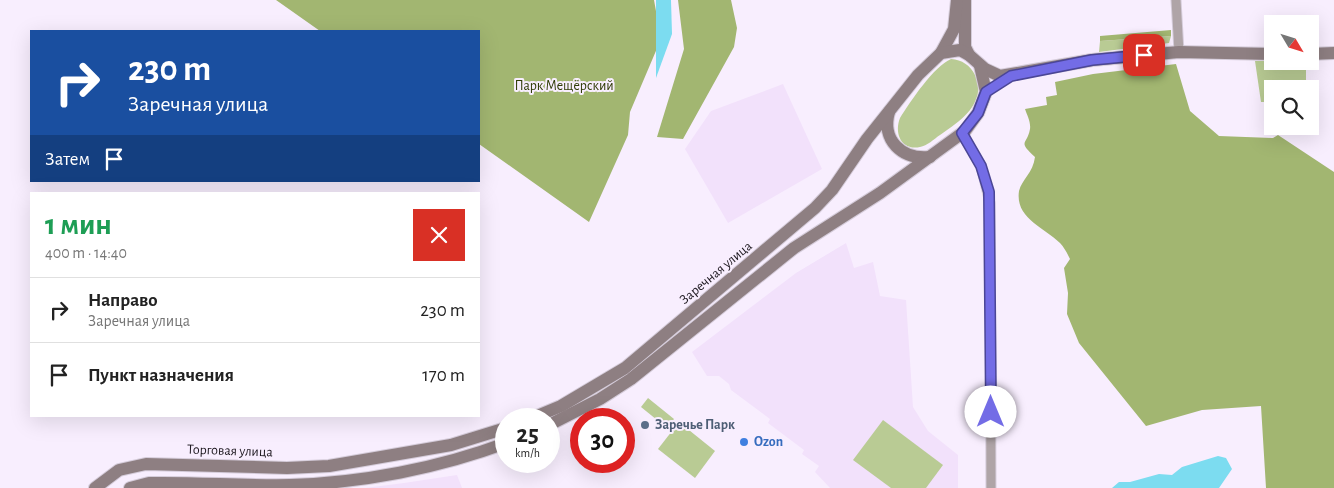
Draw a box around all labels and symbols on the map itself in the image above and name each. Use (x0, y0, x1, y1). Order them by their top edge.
north arrow (1264, 15, 1319, 70)
pin (1123, 34, 1165, 76)
park label: Парк Мещёрский (514, 79, 614, 93)
street label: Заречная улица (677, 239, 755, 307)
position arrow (964, 385, 1016, 437)
speed limit sign: 30 (570, 408, 635, 473)
place label: Заречье Парк (655, 418, 735, 432)
marker: Заречье Парк (639, 419, 651, 431)
place label: Ozon (754, 435, 783, 449)
marker: Ozon (738, 436, 750, 448)
street label: Торговая улица (187, 443, 274, 460)

